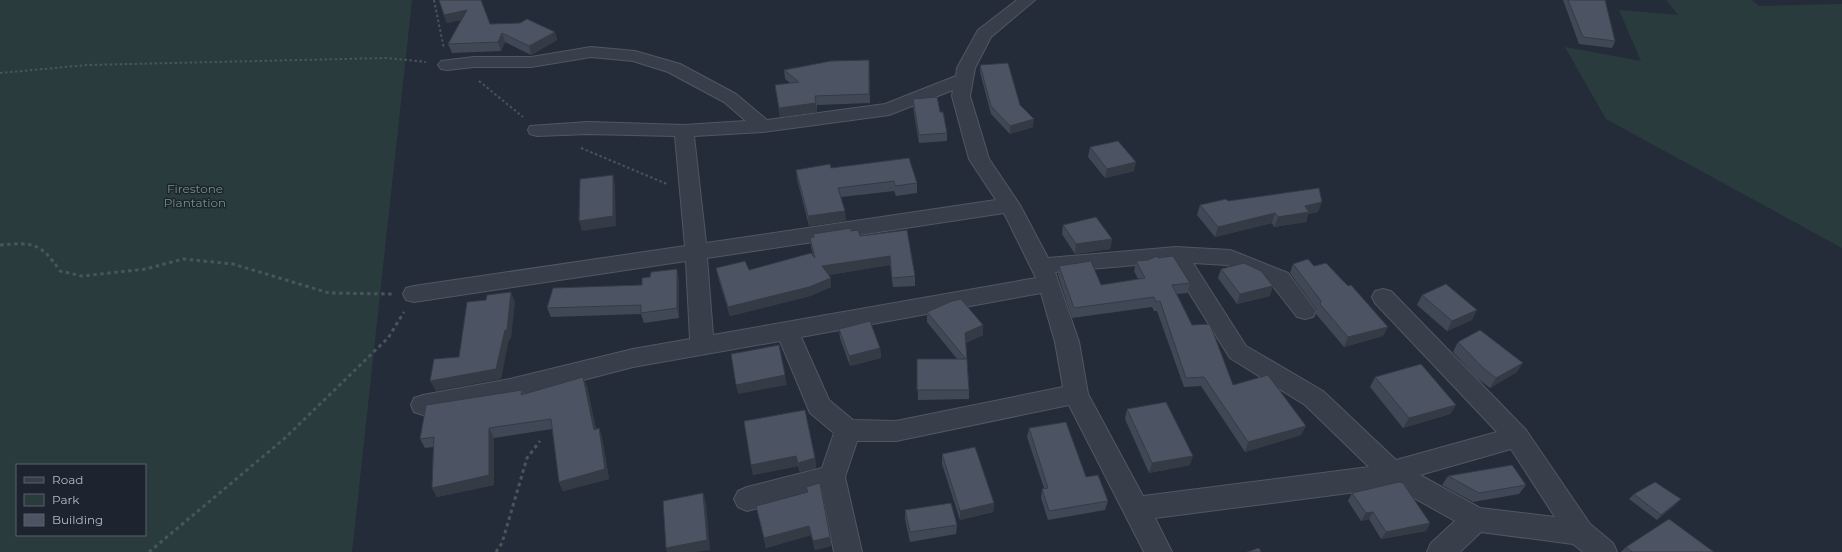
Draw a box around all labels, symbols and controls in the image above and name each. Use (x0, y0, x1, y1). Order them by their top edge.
park label: Firestone Plantation (164, 181, 226, 210)
legend (16, 464, 146, 536)
text: Road (52, 472, 83, 487)
text: Park (52, 492, 80, 507)
text: Building (52, 512, 103, 527)

